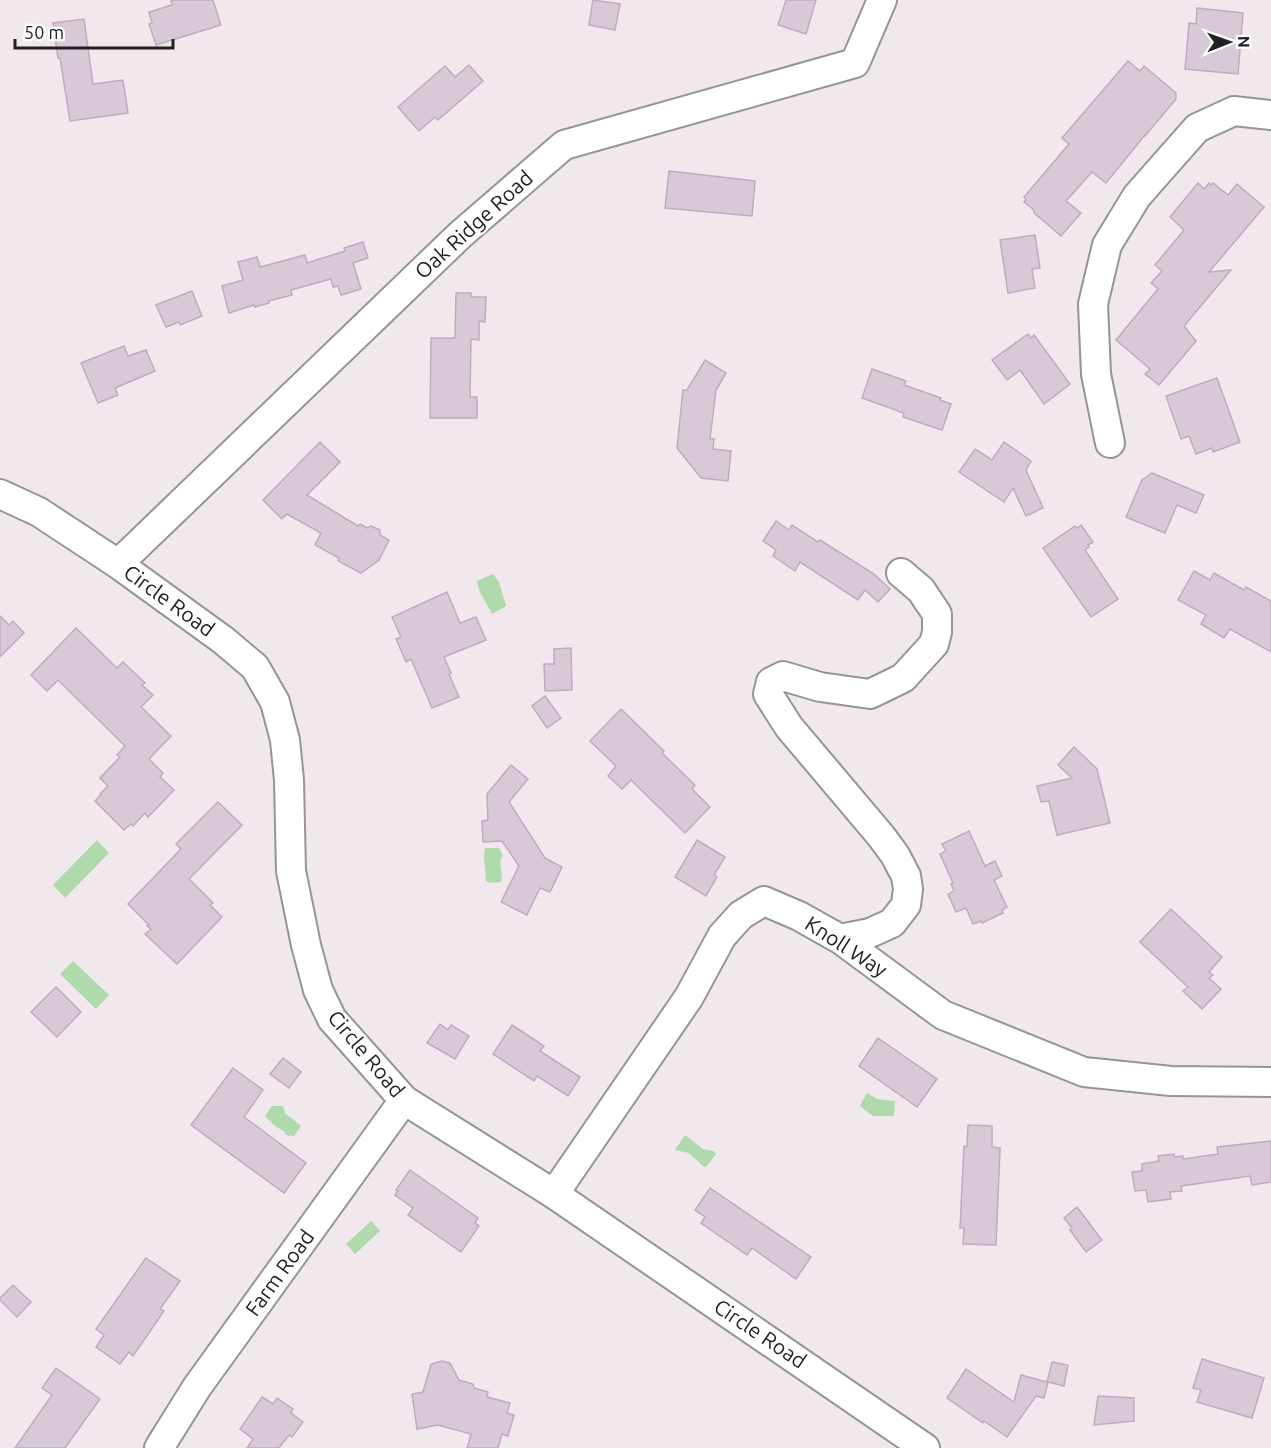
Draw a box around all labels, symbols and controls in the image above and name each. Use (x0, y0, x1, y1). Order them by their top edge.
scale bar (15, 12, 172, 50)
north arrow (1199, 12, 1259, 72)
text: 50 m (24, 22, 64, 42)
text: N (1235, 36, 1253, 48)
street label: Oak Ridge Road (410, 165, 537, 283)
street label: Circle Road (120, 559, 220, 641)
street label: Knoll Way (801, 911, 892, 981)
street label: Circle Road (324, 1005, 410, 1102)
street label: Farm Road (240, 1225, 318, 1320)
street label: Circle Road (710, 1294, 811, 1373)

